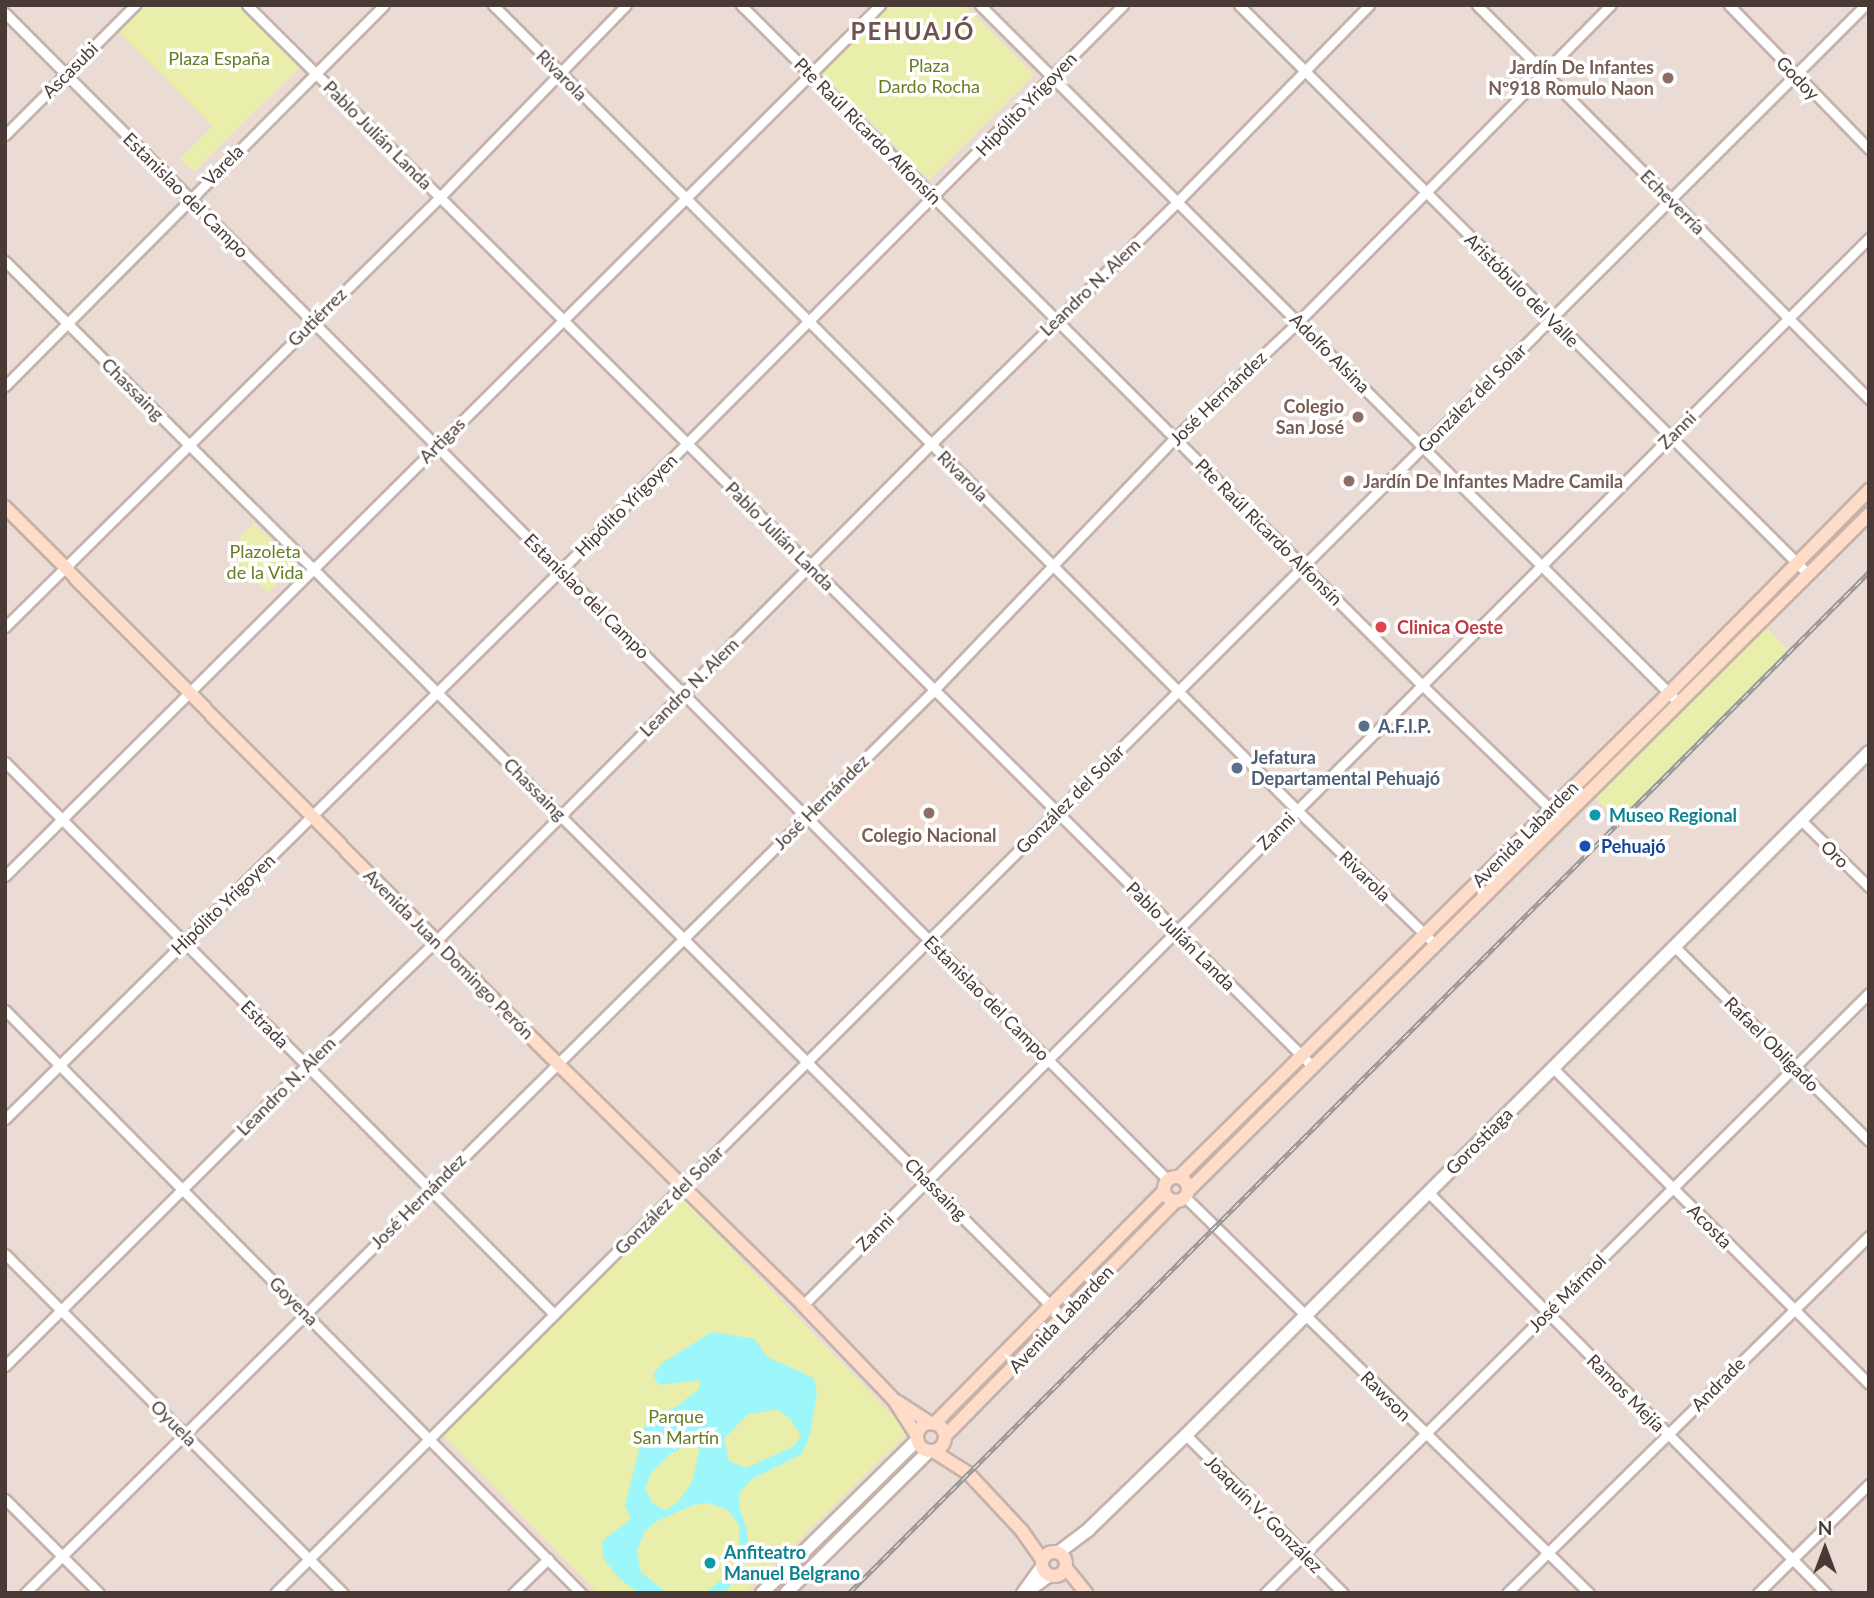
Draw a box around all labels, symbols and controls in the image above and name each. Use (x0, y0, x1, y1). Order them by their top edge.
district label: PEHUAJÓ (851, 17, 975, 45)
street label: Ascasubi (38, 38, 102, 102)
street label: Rivarola (532, 45, 592, 105)
park label: Plaza España (168, 47, 270, 69)
street label: Hipólito Yrigoyen (971, 47, 1081, 161)
street label: Godoy (1772, 52, 1824, 104)
street label: Pte Raúl Ricardo Alfonsín (790, 53, 946, 209)
park label: Plaza Dardo Rocha (878, 55, 980, 98)
place label: Jardín De Infantes Nº918 Romulo Naon (1488, 57, 1654, 100)
marker: Jardín De Infantes Nº918 Romulo Naon (1660, 70, 1676, 86)
street label: Pablo Julián Landa (319, 76, 437, 194)
street label: Estanislao del Campo (119, 128, 253, 262)
street label: Varela (198, 140, 248, 190)
street label: Echeverría (1636, 165, 1710, 239)
street label: Aristóbulo del Valle (1460, 228, 1584, 352)
street label: Leandro N. Alem (1035, 234, 1145, 340)
street label: Gutiérrez (283, 283, 351, 351)
street label: Adolfo Alsina (1285, 308, 1375, 398)
street label: González del Solar (1413, 339, 1531, 457)
street label: José Hernández (1165, 347, 1271, 449)
street label: Chassaing (97, 353, 169, 425)
place label: Colegio San José (1275, 396, 1344, 438)
street label: Zanni (1654, 407, 1700, 453)
marker: Colegio San José (1350, 409, 1366, 425)
street label: Artigas (415, 413, 469, 467)
street label: Rivarola (933, 446, 993, 506)
street label: Hipólito Yrigoyen (570, 449, 682, 561)
street label: Pte Raúl Ricardo Alfonsín (1191, 454, 1347, 610)
place label: Jardín De Infantes Madre Camila (1363, 470, 1623, 492)
marker: Jardín De Infantes Madre Camila (1341, 473, 1357, 489)
street label: Pablo Julián Landa (721, 477, 839, 595)
street label: Estanislao del Campo (520, 529, 654, 663)
park label: Plazoleta de la Vida (226, 541, 304, 584)
place label: Clinica Oeste (1397, 616, 1503, 638)
marker: Clinica Oeste (1371, 617, 1391, 637)
street label: Leandro N. Alem (635, 633, 743, 741)
place label: A.F.I.P. (1378, 715, 1431, 737)
marker: A.F.I.P. (1356, 718, 1372, 734)
street label: González del Solar (1011, 740, 1129, 858)
place label: Jefatura Departamental Pehuajó (1251, 747, 1440, 790)
street label: José Hernández (769, 750, 873, 854)
street label: Chassaing (499, 753, 571, 825)
marker: Jefatura Departamental Pehuajó (1229, 760, 1245, 776)
street label: Avenida Labarden (1467, 776, 1583, 892)
place label: Museo Regional (1609, 804, 1737, 826)
marker: Colegio Nacional (921, 805, 937, 821)
marker: Museo Regional (1587, 807, 1603, 823)
street label: Zanni (1253, 808, 1299, 854)
place label: Colegio Nacional (861, 824, 997, 846)
place label: Pehuajó (1601, 835, 1666, 857)
marker: Pehuajó (1575, 836, 1595, 856)
street label: Oro (1817, 836, 1853, 872)
street label: Rivarola (1335, 846, 1395, 906)
street label: Hipólito Yrigoyen (166, 849, 280, 959)
street label: Avenida Juan Domingo Perón (359, 864, 539, 1044)
street label: Pablo Julián Landa (1122, 877, 1240, 995)
street label: Estanislao del Campo (920, 931, 1054, 1065)
street label: Rafael Obligado (1720, 992, 1824, 1096)
street label: Estrada (237, 996, 293, 1052)
street label: Leandro N. Alem (232, 1032, 340, 1140)
street label: Gorostiaga (1441, 1103, 1517, 1179)
street label: González del Solar (610, 1141, 728, 1259)
street label: José Hernández (366, 1149, 470, 1253)
street label: Chassaing (900, 1153, 972, 1225)
street label: Acosta (1683, 1199, 1737, 1253)
street label: Zanni (852, 1209, 898, 1255)
street label: José Mármol (1524, 1250, 1610, 1336)
street label: Avenida Labarden (1004, 1261, 1118, 1377)
street label: Goyena (265, 1272, 323, 1330)
street label: Ramos Mejía (1583, 1350, 1669, 1436)
street label: Andrade (1687, 1353, 1749, 1415)
street label: Rawson (1356, 1366, 1416, 1426)
street label: Oyuela (146, 1395, 202, 1451)
park label: Parque San Martín (633, 1406, 719, 1448)
street label: Joaquín V. González (1201, 1451, 1327, 1577)
north arrow (1790, 1514, 1860, 1584)
text: N (1818, 1516, 1832, 1539)
place label: Anfiteatro Manuel Belgrano (724, 1542, 860, 1584)
marker: Anfiteatro Manuel Belgrano (702, 1555, 718, 1571)

